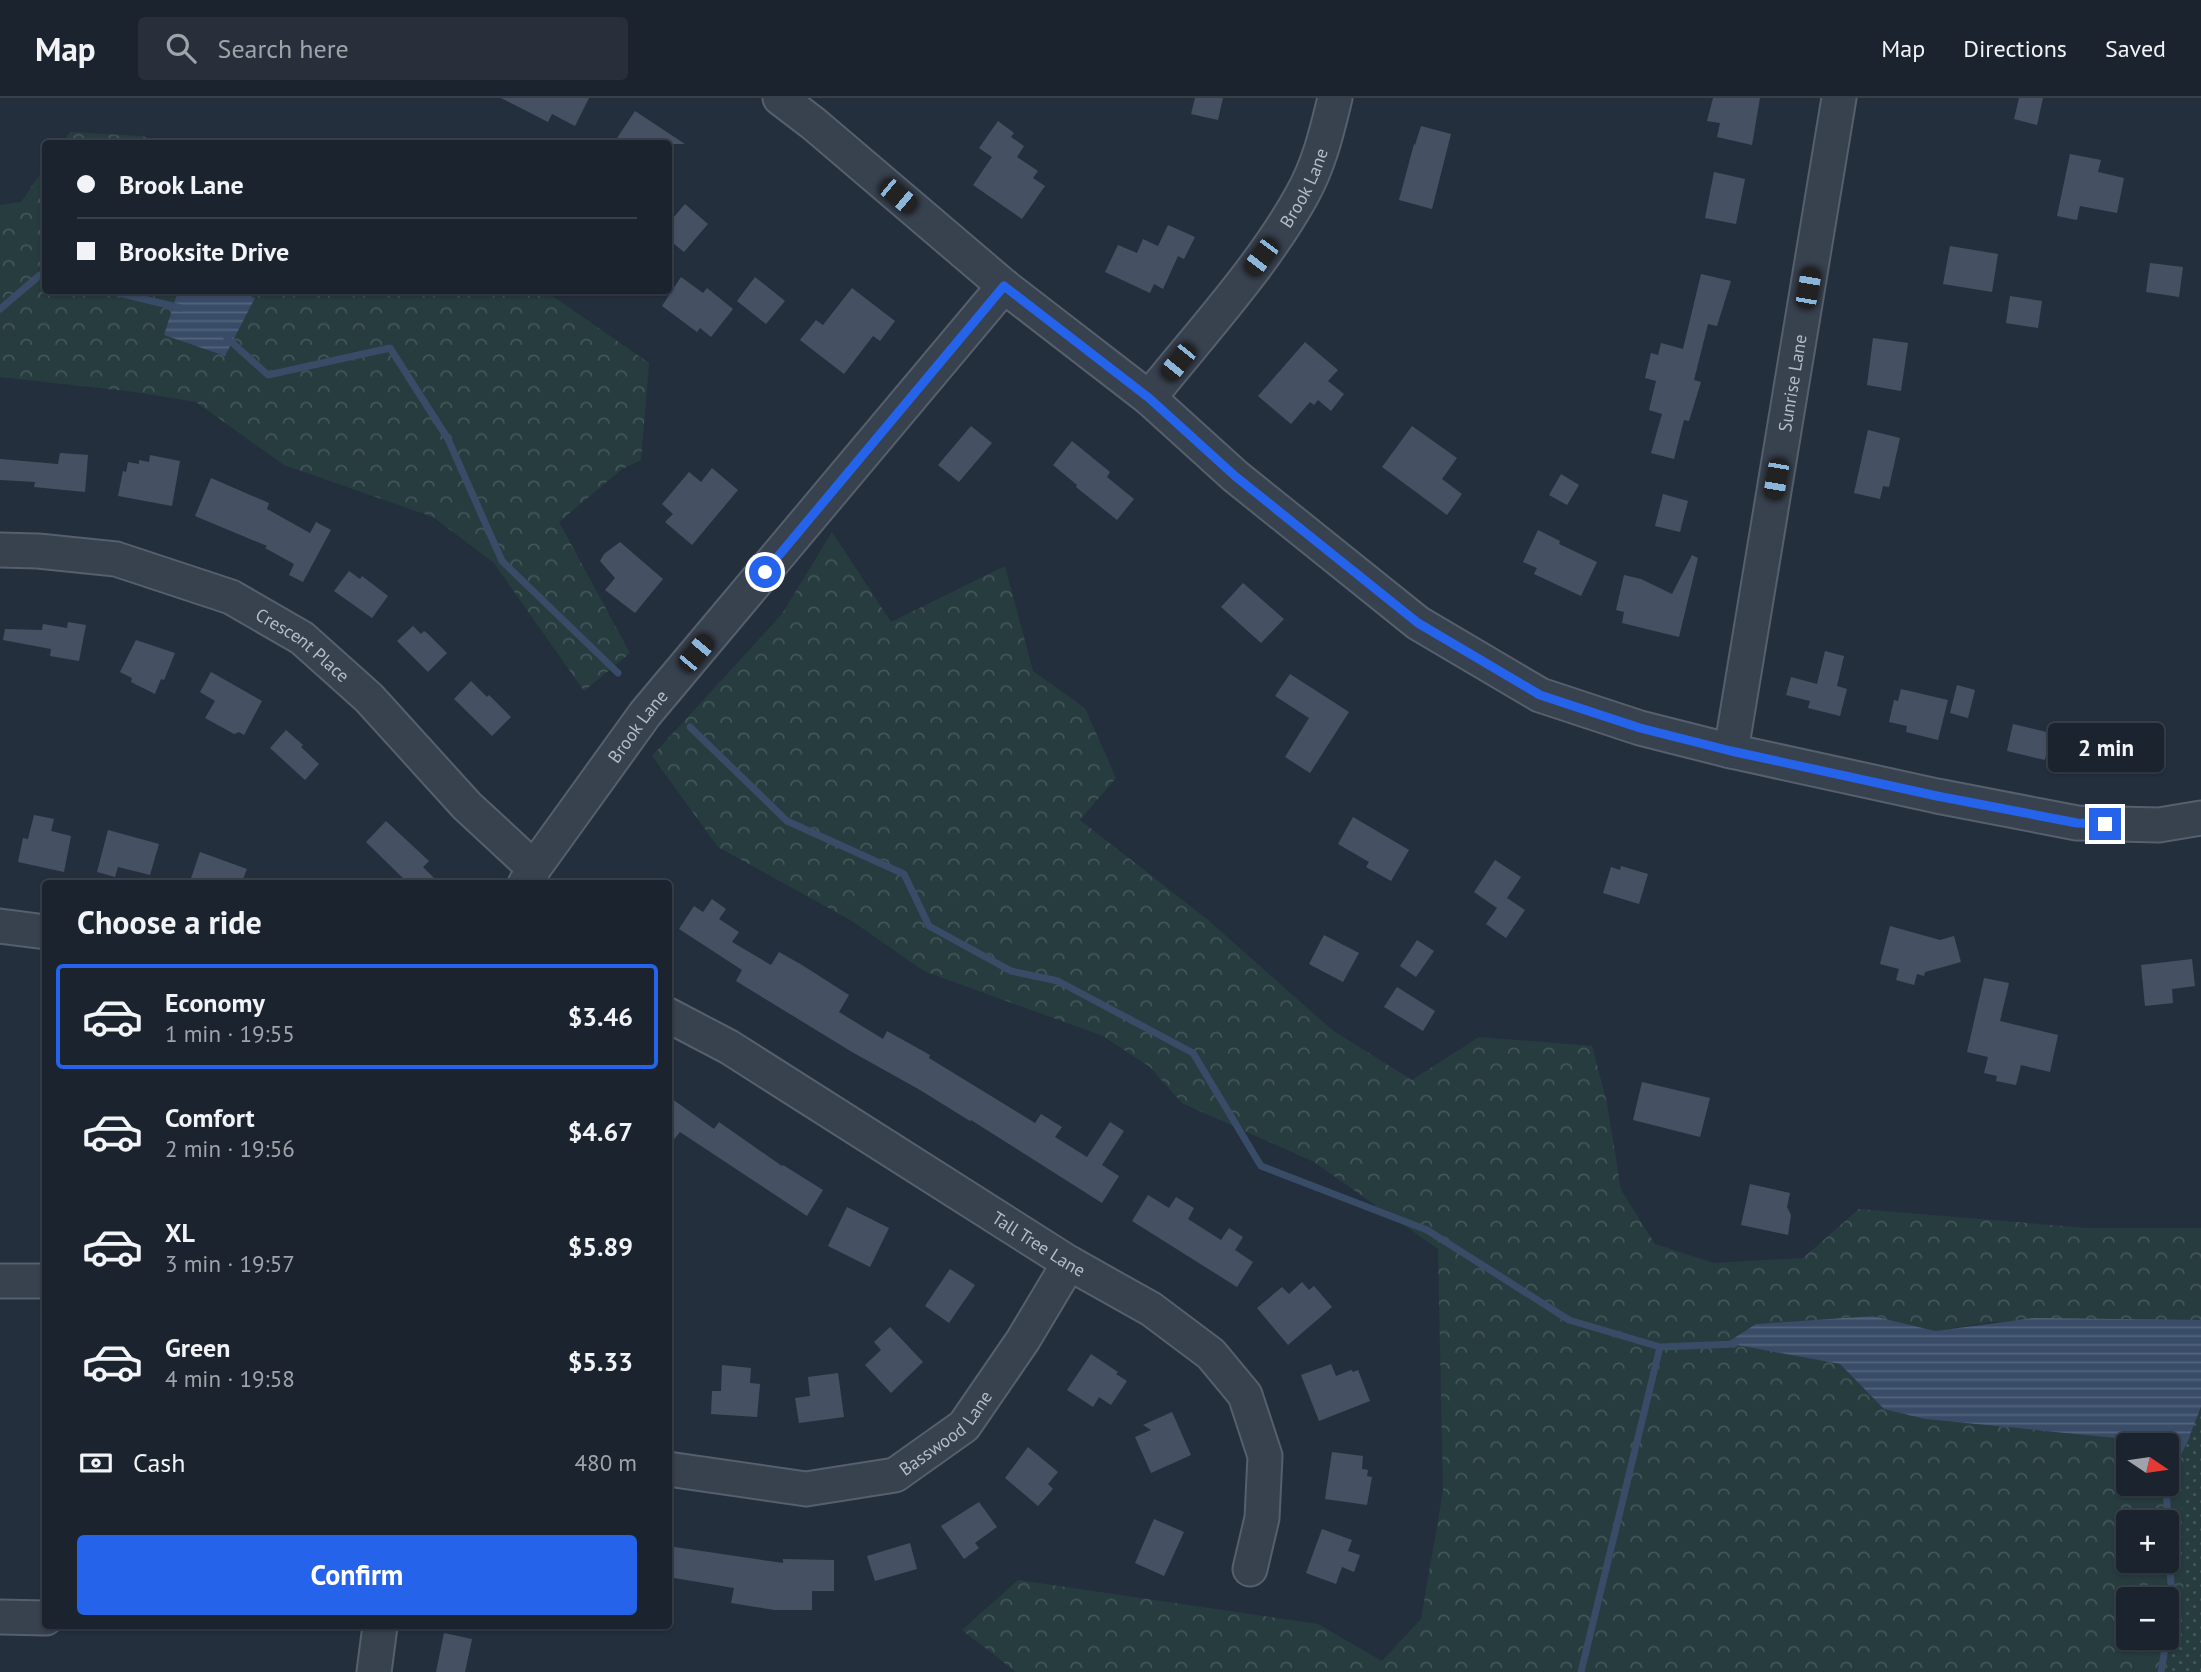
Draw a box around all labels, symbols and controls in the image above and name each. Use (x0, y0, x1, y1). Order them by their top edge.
search box (138, 17, 628, 80)
text: Map (35, 27, 96, 70)
icon: search (162, 29, 200, 67)
text: Search here (218, 32, 349, 65)
text: Map (1881, 33, 1925, 64)
text: Directions (1963, 33, 2067, 64)
text: Saved (2105, 33, 2166, 64)
street label: Brook Lane (1274, 145, 1332, 232)
text: Brook Lane (119, 168, 244, 201)
car (876, 174, 921, 218)
car (1240, 234, 1283, 280)
text: Brooksite Drive (119, 235, 289, 268)
car (1795, 265, 1822, 311)
street label: Sunrise Lane (1772, 333, 1811, 433)
car (1157, 339, 1200, 385)
car (1763, 456, 1790, 502)
route start (749, 556, 781, 588)
street label: Crescent Place (252, 602, 355, 687)
car (675, 630, 718, 676)
street label: Brook Lane (602, 685, 672, 767)
callout: 2 min (2047, 722, 2163, 772)
text: 2 min (2078, 733, 2134, 762)
route end (2089, 808, 2121, 840)
text: Choose a ride (77, 901, 262, 943)
icon: car (81, 985, 144, 1048)
text: Economy (165, 986, 265, 1019)
text: $3.46 (568, 1000, 633, 1033)
text: 1 min · 19:55 (165, 1019, 295, 1048)
icon: car (81, 1100, 144, 1163)
text: Comfort (165, 1101, 255, 1134)
text: $4.67 (568, 1115, 633, 1148)
text: 2 min · 19:56 (165, 1134, 295, 1163)
street label: Tall Tree Lane (988, 1206, 1090, 1281)
icon: car (81, 1215, 144, 1278)
text: XL (165, 1216, 195, 1249)
text: $5.89 (568, 1230, 633, 1263)
text: 3 min · 19:57 (165, 1249, 295, 1278)
icon: car (81, 1330, 144, 1393)
text: Green (165, 1331, 230, 1364)
text: $5.33 (568, 1345, 633, 1378)
text: 4 min · 19:58 (165, 1364, 295, 1393)
street label: Basswood Lane (894, 1386, 997, 1480)
north arrow (2116, 1433, 2179, 1496)
map controls (2116, 1433, 2179, 1650)
icon: cash (77, 1444, 115, 1482)
text: Cash (133, 1446, 185, 1479)
text: 480 m (575, 1448, 637, 1477)
button: + (2116, 1510, 2179, 1573)
button: Confirm (77, 1535, 637, 1615)
button: − (2116, 1587, 2179, 1650)

